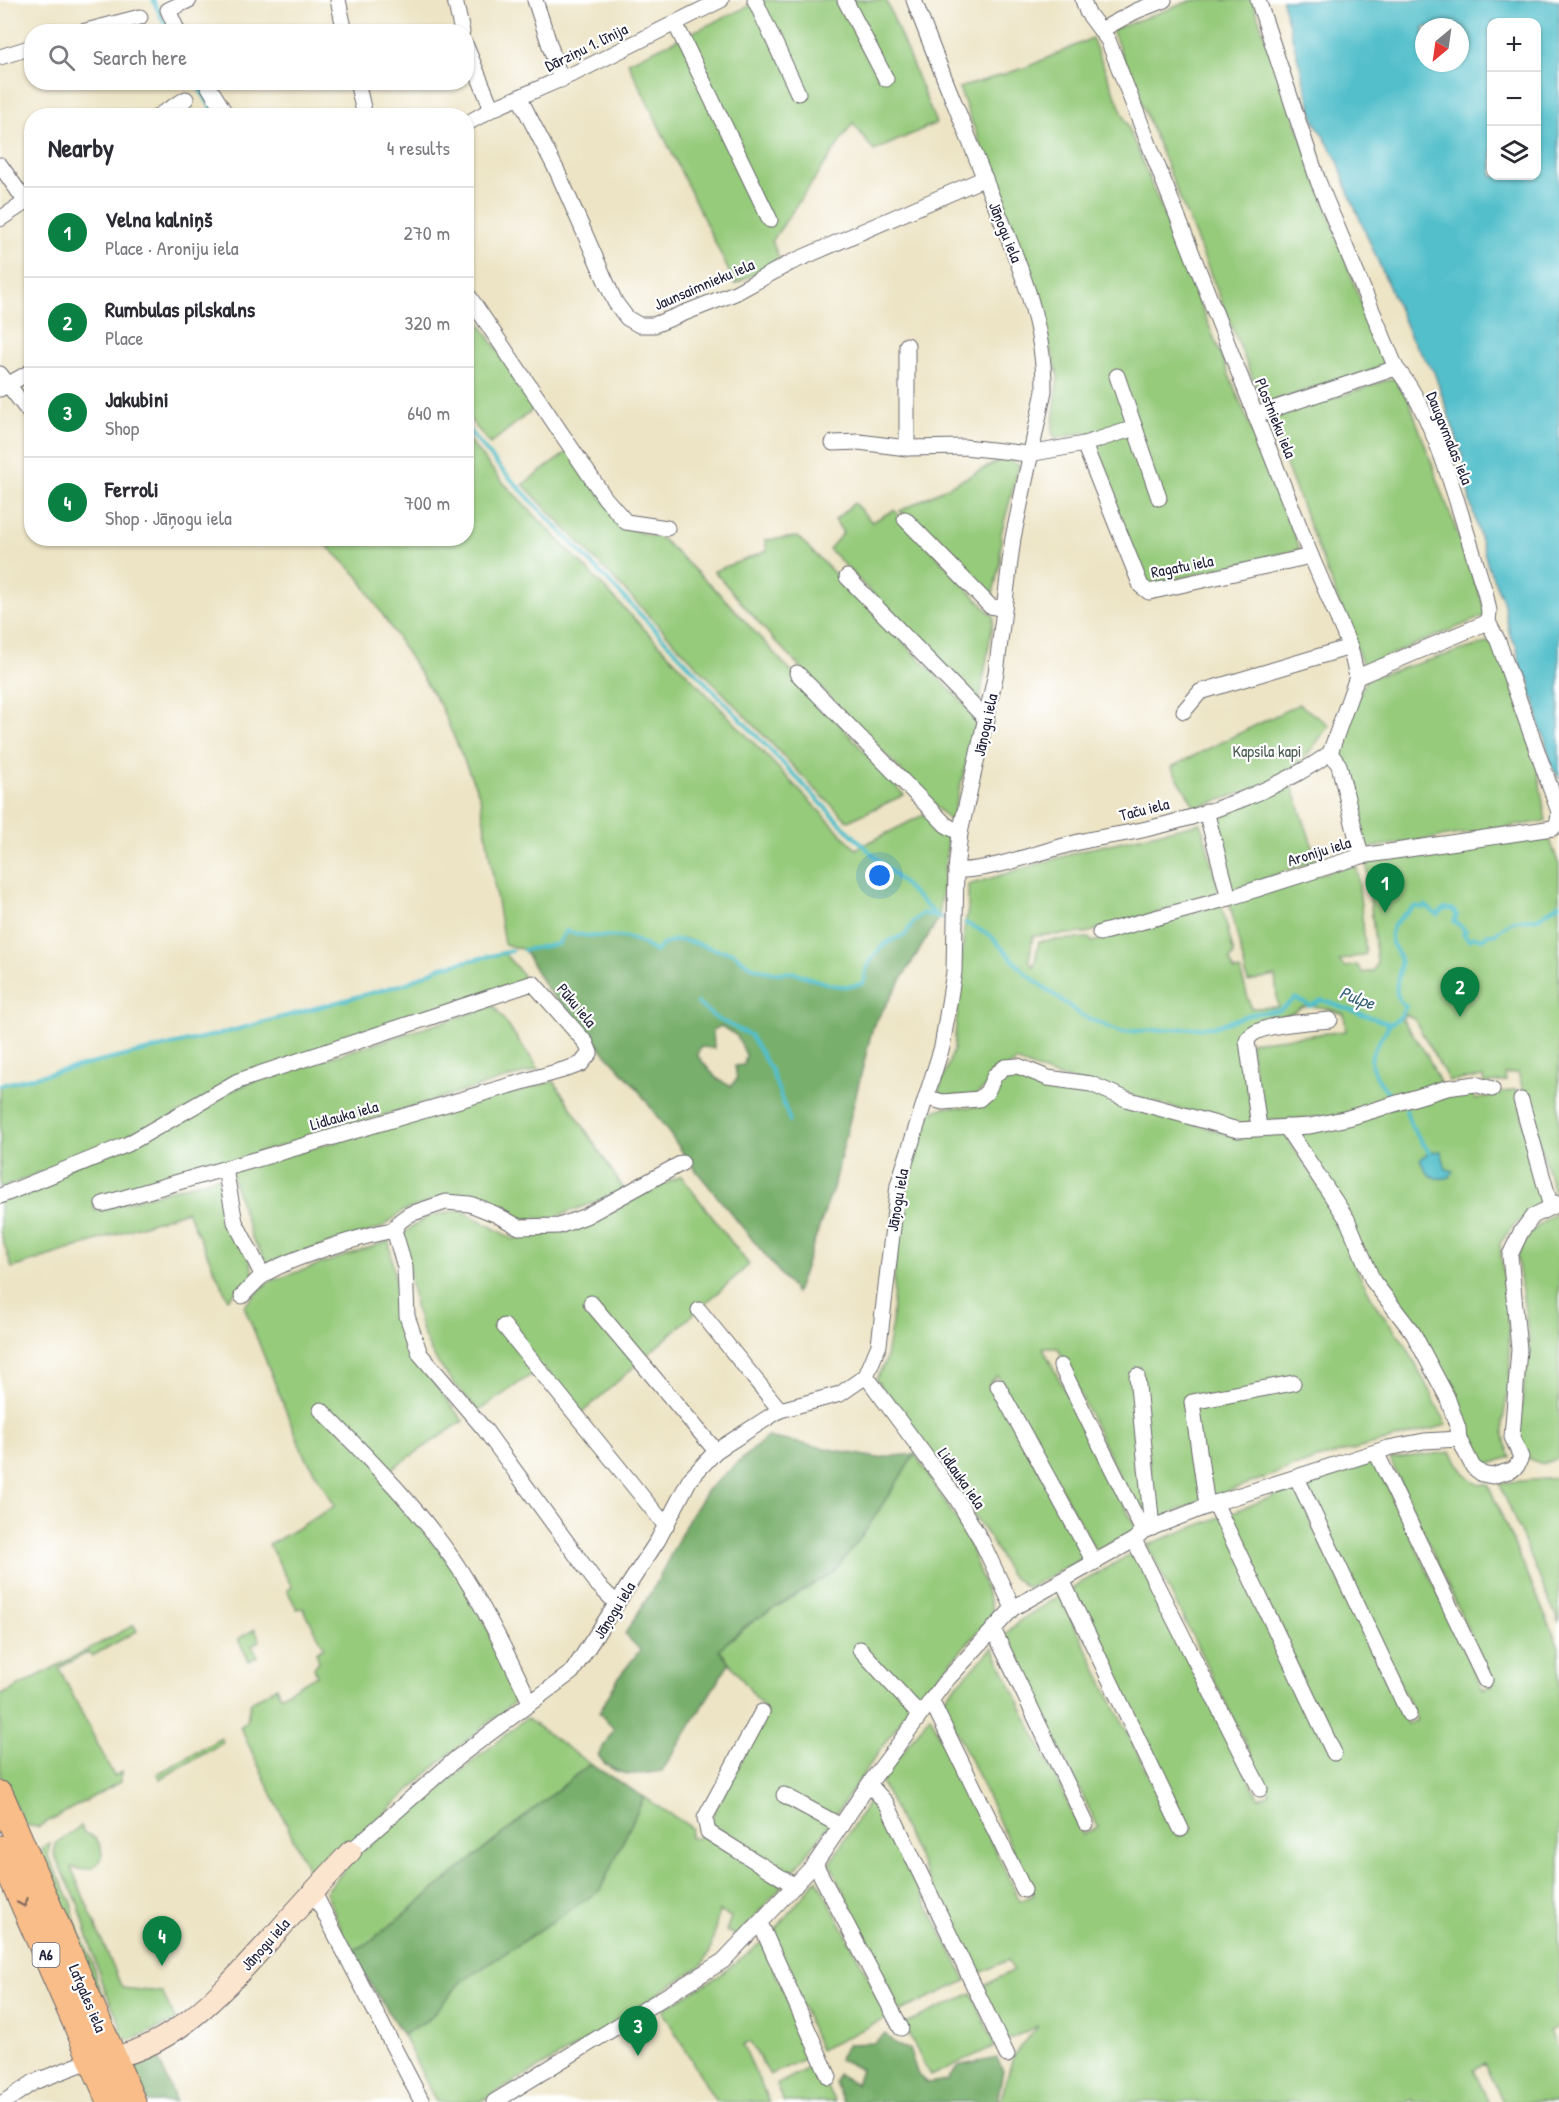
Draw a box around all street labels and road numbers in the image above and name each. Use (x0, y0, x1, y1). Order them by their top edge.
street label: Dārziņu 1. līnija (541, 18, 631, 76)
street label: Jāņogu iela (984, 198, 1028, 266)
street label: Jaunsaimnieku iela (650, 253, 758, 315)
street label: Plostnieku iela (1250, 375, 1302, 461)
street label: Daugavmalas iela (1421, 388, 1479, 488)
street label: Ragatu iela (1149, 549, 1215, 583)
street label: Jāņogu iela (968, 692, 1002, 758)
street label: Taču iela (1117, 792, 1171, 826)
street label: Aroniju iela (1284, 831, 1354, 871)
street label: Pūku iela (552, 978, 602, 1032)
street label: Lidlauka iela (307, 1095, 381, 1135)
street label: Jāņogu iela (881, 1167, 913, 1233)
street label: Lidlauka iela (933, 1443, 991, 1513)
street label: Jāņogu iela (588, 1577, 640, 1643)
street label: Jāņogu iela (236, 1913, 294, 1975)
road number: A6 (32, 1943, 60, 1967)
street label: Latgales iela (64, 1961, 112, 2035)

